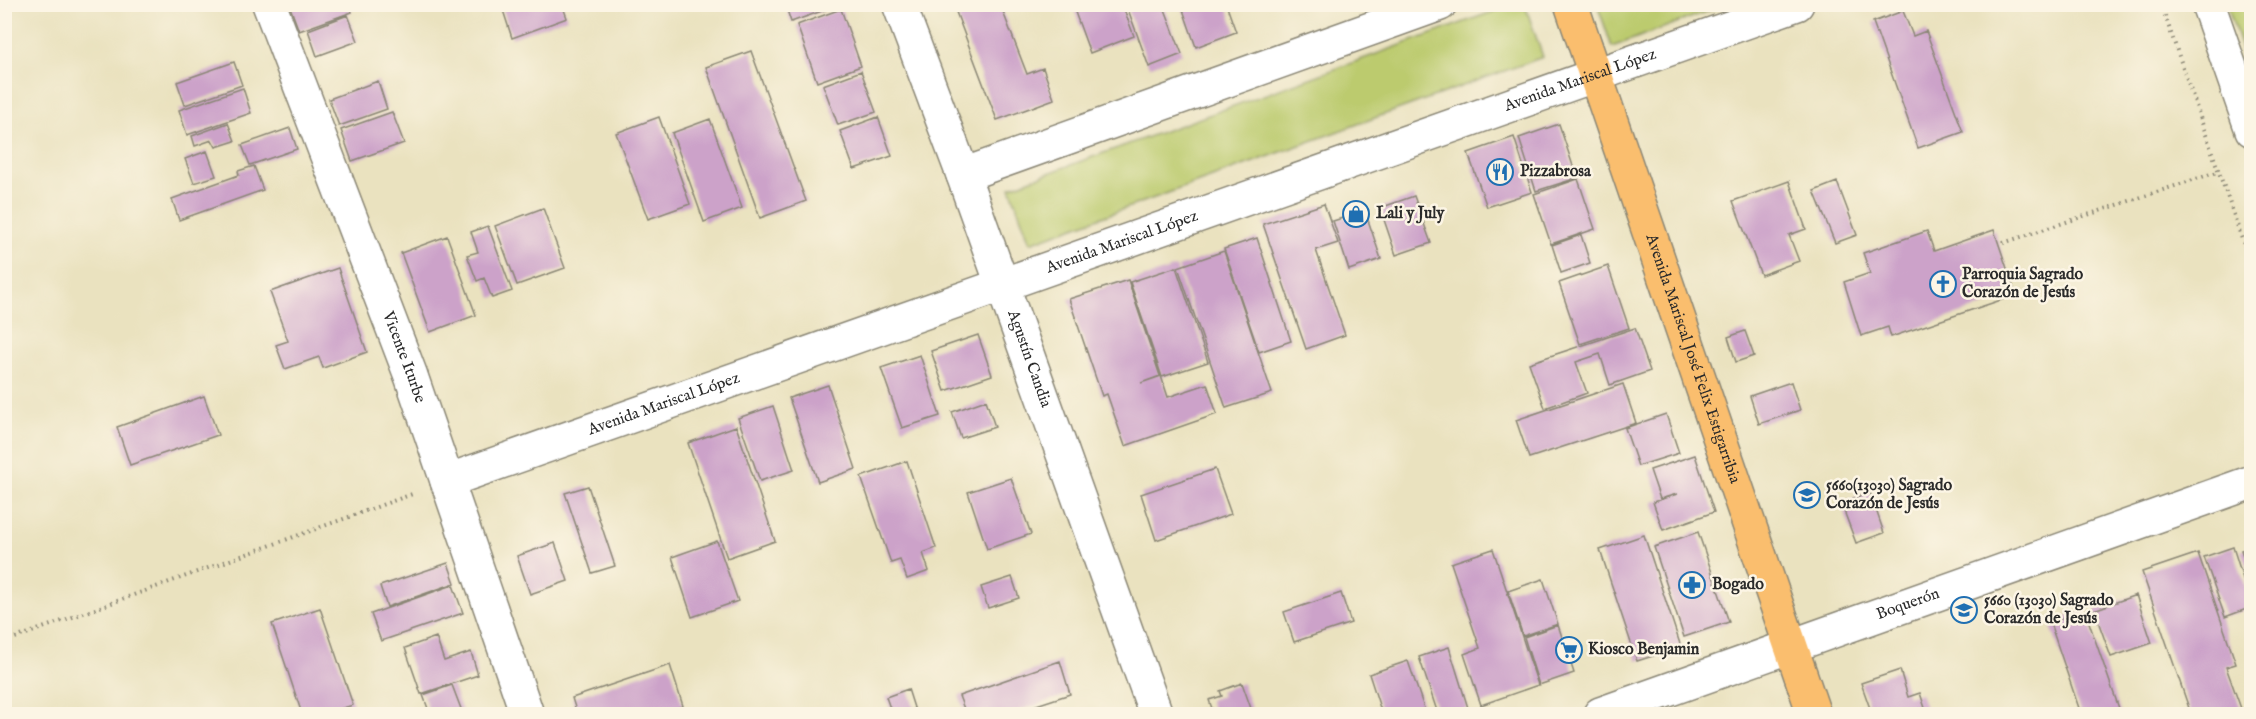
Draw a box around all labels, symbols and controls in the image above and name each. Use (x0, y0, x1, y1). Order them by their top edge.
street label: Avenida Mariscal López (1501, 45, 1659, 117)
restaurant icon: Pizzabrosa (1485, 157, 1515, 187)
place label: Pizzabrosa (1520, 162, 1592, 182)
shop icon: Lali y July (1341, 199, 1371, 229)
place label: Lali y July (1376, 204, 1445, 224)
street label: Avenida Mariscal López (1043, 206, 1201, 279)
street label: Avenida Mariscal José Felix Estigarribia (1640, 230, 1744, 486)
place label: Parroquia Sagrado Corazón de Jesús (1962, 265, 2083, 303)
church icon: Parroquia Sagrado Corazón de Jesús (1928, 269, 1958, 299)
street label: Agustín Candia (1002, 307, 1055, 410)
street label: Vicente Iturbe (377, 308, 429, 406)
street label: Avenida Mariscal López (584, 368, 742, 441)
place label: 5660(13030) Sagrado Corazón de Jesús (1826, 476, 1953, 514)
school or university icon: 5660(13030) Sagrado Corazón de Jesús (1792, 480, 1822, 510)
pharmacy icon: Bogado (1677, 570, 1707, 600)
place label: Bogado (1712, 575, 1764, 595)
street label: Boquerón (1874, 584, 1943, 625)
place label: 5660 (13030) Sagrado Corazón de Jesús (1984, 591, 2114, 629)
school or university icon: 5660 (13030) Sagrado Corazón de Jesús (1949, 595, 1979, 625)
supermarket icon: Kiosco Benjamin (1554, 635, 1584, 665)
place label: Kiosco Benjamin (1588, 640, 1700, 660)

